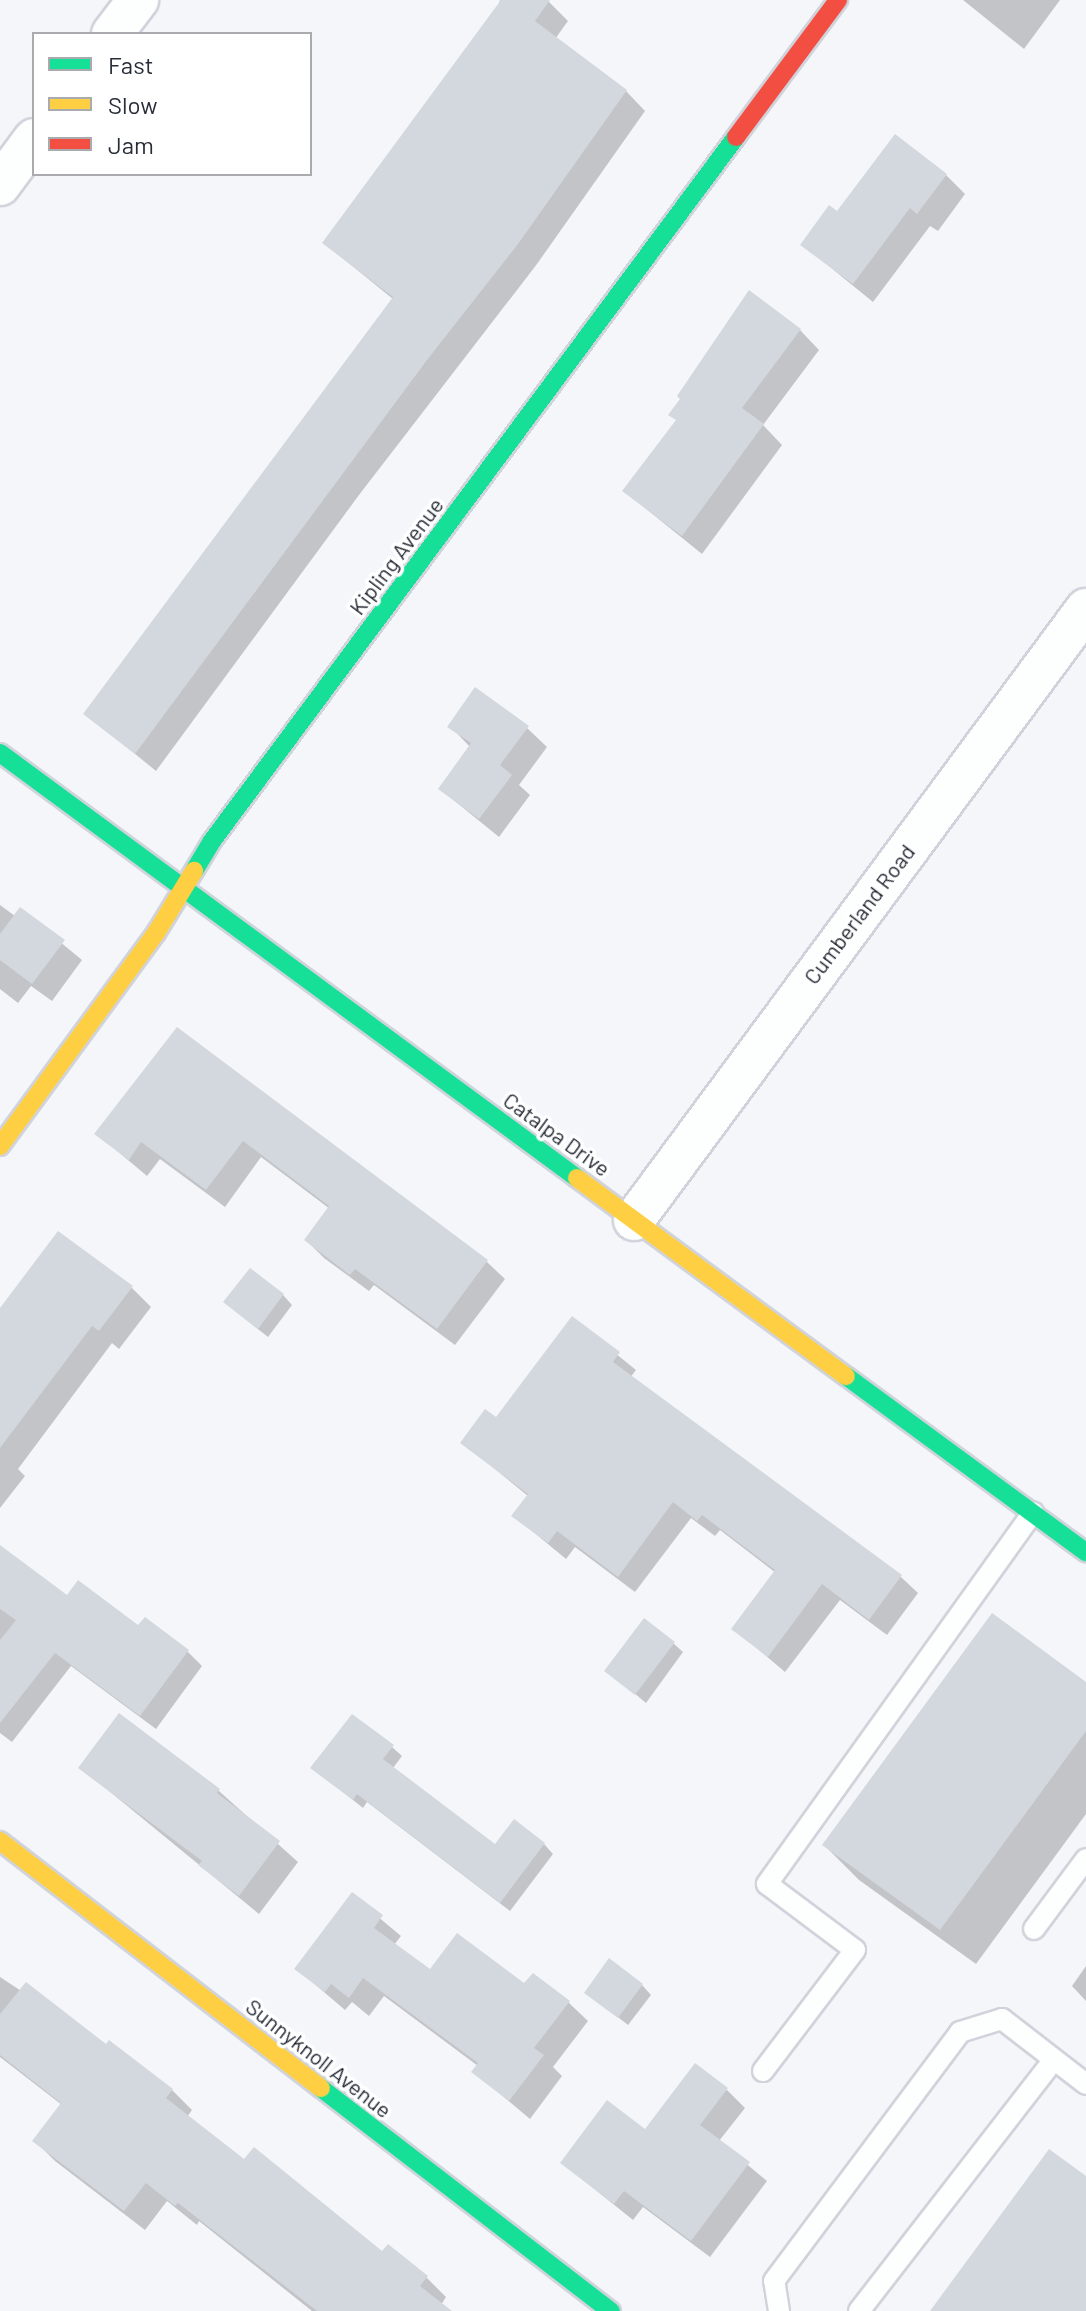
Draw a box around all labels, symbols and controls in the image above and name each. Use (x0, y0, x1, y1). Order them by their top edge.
legend (32, 32, 312, 176)
text: Fast (108, 50, 153, 79)
text: Slow (108, 90, 157, 119)
text: Jam (108, 130, 154, 159)
street label: Kipling Avenue (343, 492, 449, 620)
street label: Cumberland Road (798, 839, 920, 989)
street label: Catalpa Drive (498, 1086, 616, 1182)
street label: Sunnyknoll Avenue (241, 1993, 397, 2123)

